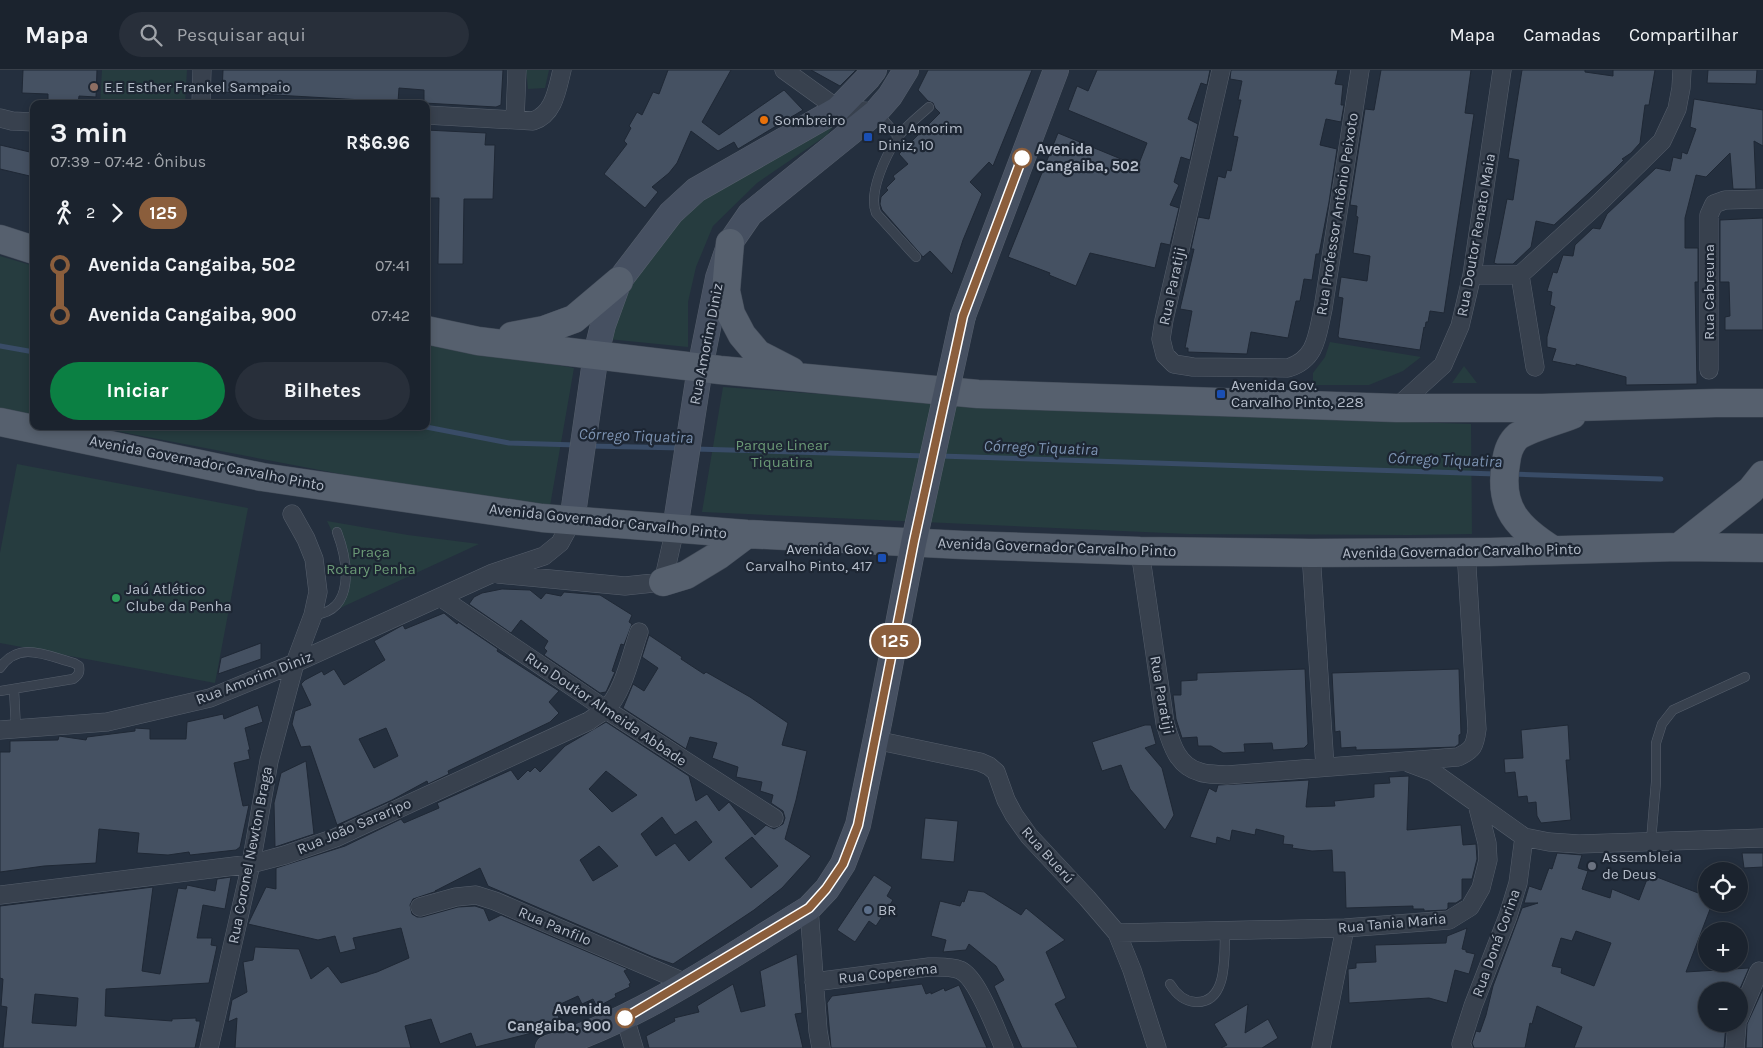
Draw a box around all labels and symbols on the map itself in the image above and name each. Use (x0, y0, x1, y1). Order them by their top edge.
place label: E.E Esther Frankel Sampaio (104, 78, 290, 96)
marker: E.E Esther Frankel Sampaio (88, 81, 100, 93)
place label: Sombreiro (774, 111, 845, 129)
street label: Rua Professor Antônio Peixoto (1312, 111, 1362, 317)
marker: Sombreiro (758, 114, 770, 126)
place label: Rua Amorim Diniz, 10 (878, 119, 963, 154)
marker: Rua Amorim Diniz, 10 (862, 131, 874, 143)
place label: Avenida Cangaiba, 502 (1036, 140, 1139, 175)
marker: Avenida Cangaiba, 502 (1012, 148, 1032, 168)
street label: Rua Doutor Renato Maia (1453, 152, 1499, 318)
street label: Rua Cabreuna (1700, 244, 1718, 340)
street label: Rua Paratiji (1155, 245, 1189, 327)
street label: Rua Amorim Diniz (685, 282, 727, 406)
place label: Avenida Gov. Carvalho Pinto, 228 (1231, 376, 1364, 411)
marker: Avenida Gov. Carvalho Pinto, 228 (1215, 388, 1227, 400)
water label: Córrego Tiquatira (578, 424, 694, 447)
street label: Avenida Governador Carvalho Pinto (88, 431, 326, 495)
park label: Parque Linear Tiquatira (735, 436, 829, 471)
water label: Córrego Tiquatira (983, 436, 1099, 459)
water label: Córrego Tiquatira (1387, 448, 1503, 471)
street label: Avenida Governador Carvalho Pinto (488, 500, 728, 542)
street label: Avenida Governador Carvalho Pinto (937, 534, 1177, 560)
place label: Avenida Gov. Carvalho Pinto, 417 (746, 540, 872, 575)
street label: Avenida Governador Carvalho Pinto (1342, 540, 1582, 562)
park label: Praça Rotary Penha (326, 543, 416, 578)
marker: Avenida Gov. Carvalho Pinto, 417 (876, 552, 888, 564)
place label: Jaú Atlético Clube da Penha (126, 580, 232, 615)
marker: Jaú Atlético Clube da Penha (110, 592, 122, 604)
line badge: 125 (866, 625, 924, 657)
street label: Rua Amorim Diniz (193, 647, 315, 709)
street label: Rua Doutor Almeida Abbade (522, 648, 690, 770)
street label: Rua Paratiji (1146, 654, 1178, 736)
street label: Rua Coronel Newton Braga (224, 765, 276, 945)
street label: Rua João Sararipo (294, 794, 414, 858)
street label: Rua Buerú (1018, 823, 1078, 887)
place label: Assembleia de Deus (1602, 848, 1682, 883)
marker: Assembleia de Deus (1586, 860, 1598, 872)
street label: Rua Doná Corina (1468, 887, 1524, 999)
place label: BR (878, 901, 897, 919)
street label: Rua Panfilo (516, 903, 594, 949)
marker: BR (862, 904, 874, 916)
street label: Rua Tania Maria (1337, 909, 1447, 937)
street label: Rua Coperema (838, 959, 938, 987)
place label: Avenida Cangaiba, 900 (507, 1000, 611, 1035)
marker: Avenida Cangaiba, 900 (615, 1008, 635, 1028)

